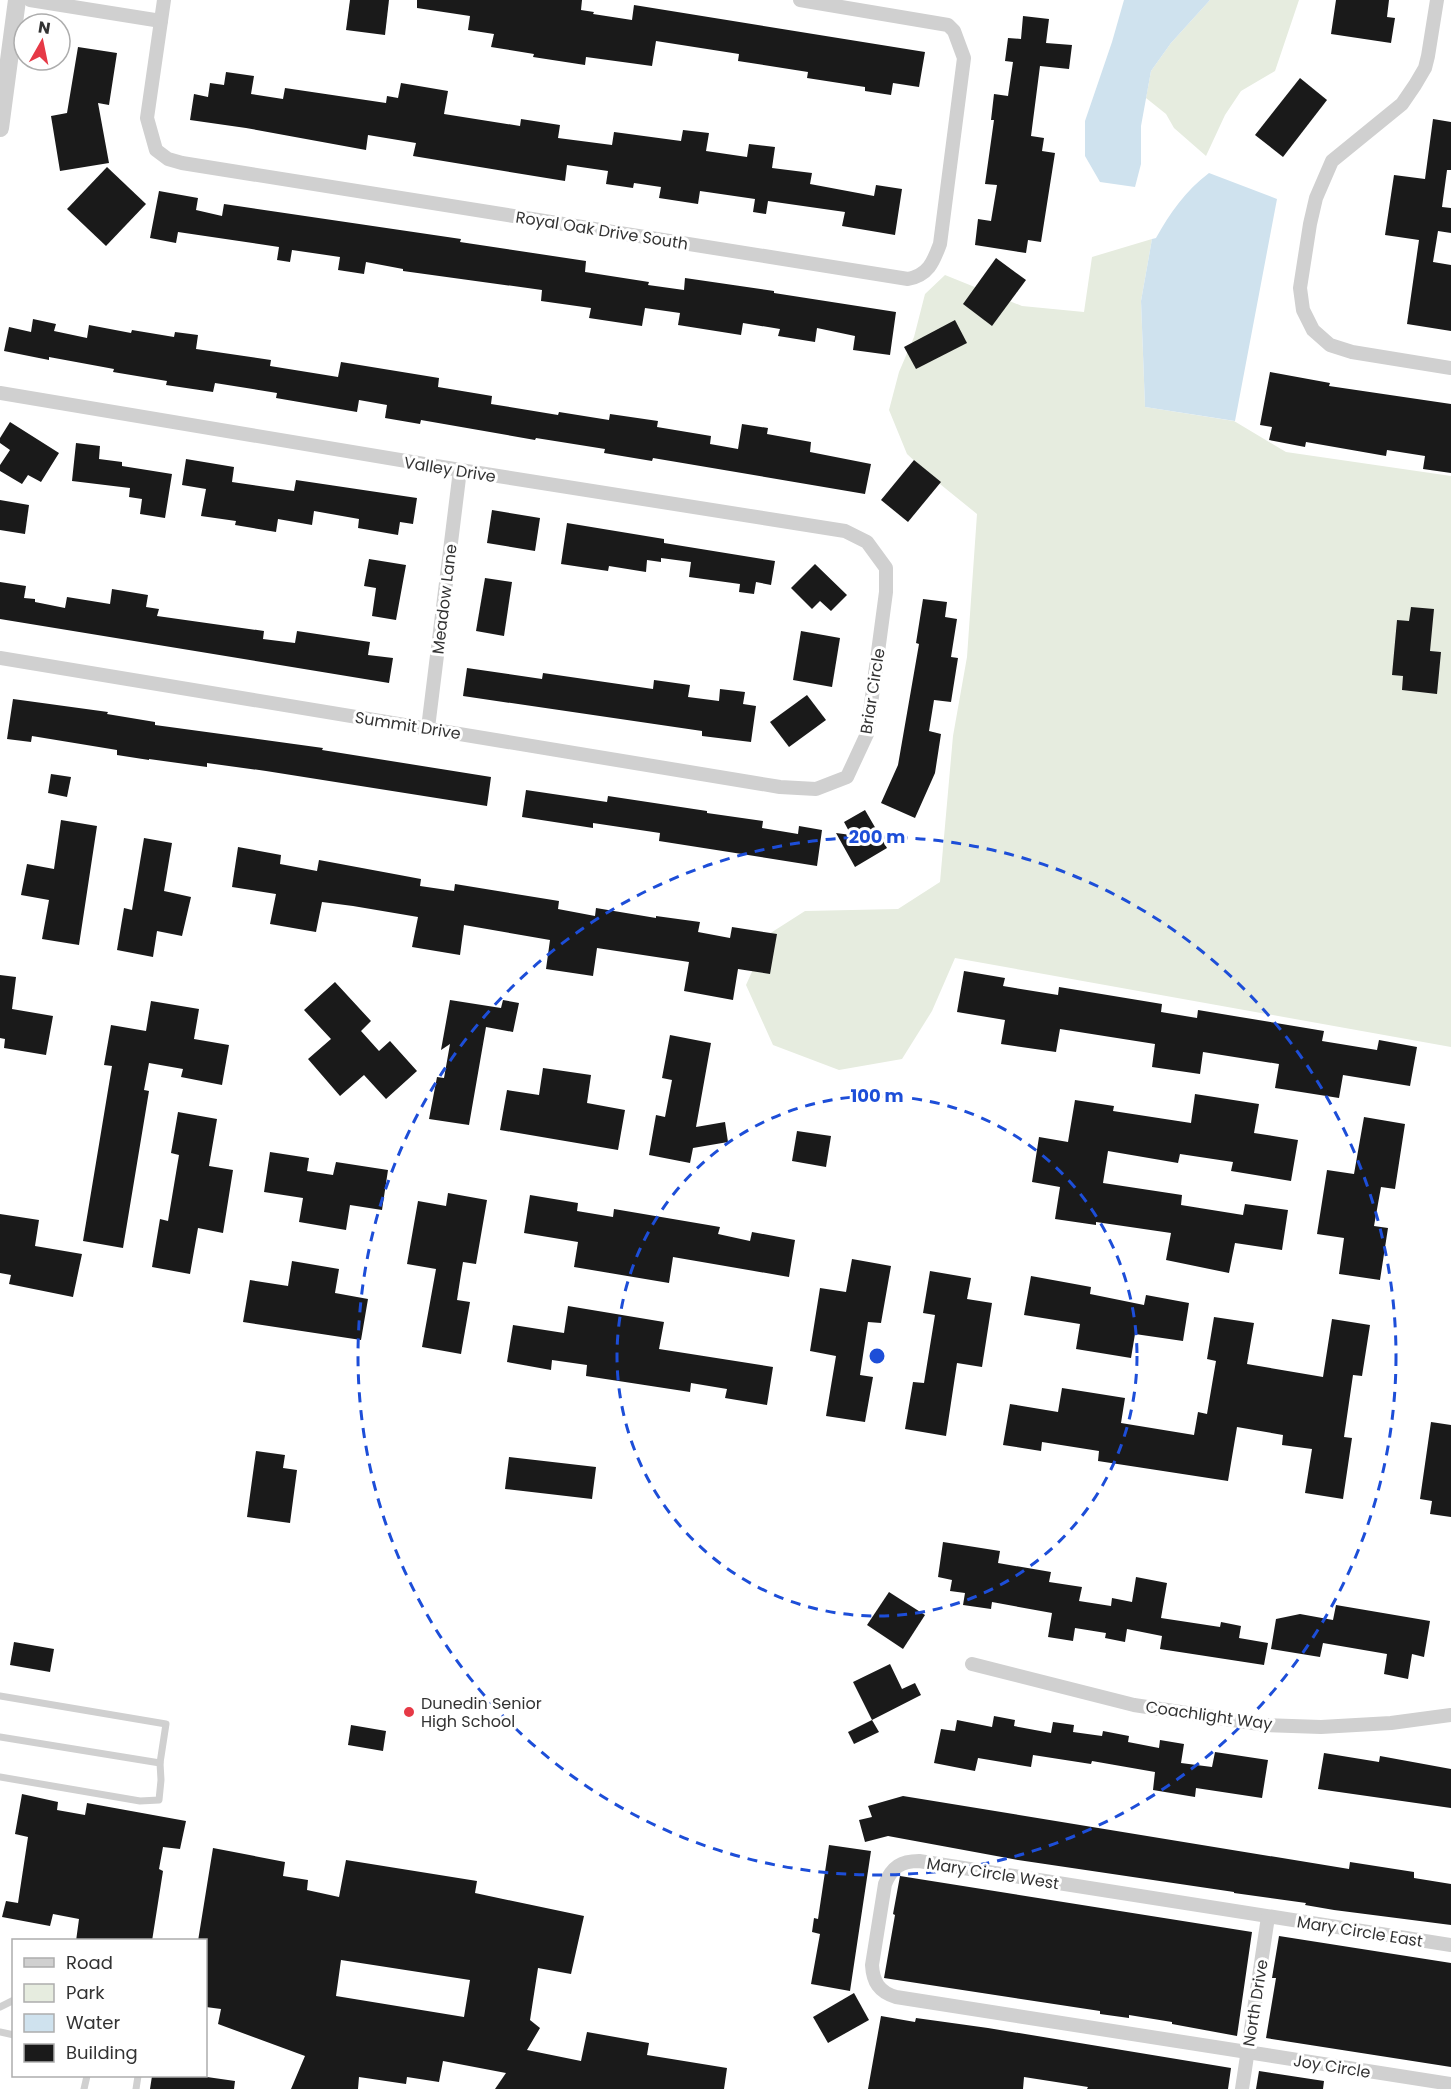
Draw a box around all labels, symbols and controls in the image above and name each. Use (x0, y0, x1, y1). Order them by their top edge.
north arrow (12, 12, 72, 72)
text: N (37, 15, 52, 40)
street label: Royal Oak Drive South (514, 206, 690, 255)
street label: Valley Drive (402, 451, 498, 488)
street label: Meadow Lane (426, 543, 463, 655)
street label: Briar Circle (854, 646, 891, 736)
street label: Summit Drive (353, 706, 463, 745)
text: 200 m (849, 824, 905, 849)
text: 100 m (850, 1083, 904, 1108)
centre of rings (867, 1346, 887, 1366)
place label: Dunedin Senior High School (421, 1692, 542, 1733)
street label: Coachlight Way (1144, 1695, 1274, 1736)
marker: Dunedin Senior High School (402, 1705, 416, 1719)
street label: Mary Circle West (925, 1852, 1061, 1895)
street label: Mary Circle East (1295, 1910, 1425, 1953)
legend (12, 1939, 207, 2077)
text: Road (66, 1950, 113, 1975)
street label: North Drive (1237, 1958, 1274, 2048)
text: Park (66, 1980, 105, 2005)
text: Water (66, 2010, 120, 2035)
text: Building (66, 2040, 138, 2065)
street label: Joy Circle (1292, 2049, 1372, 2084)

